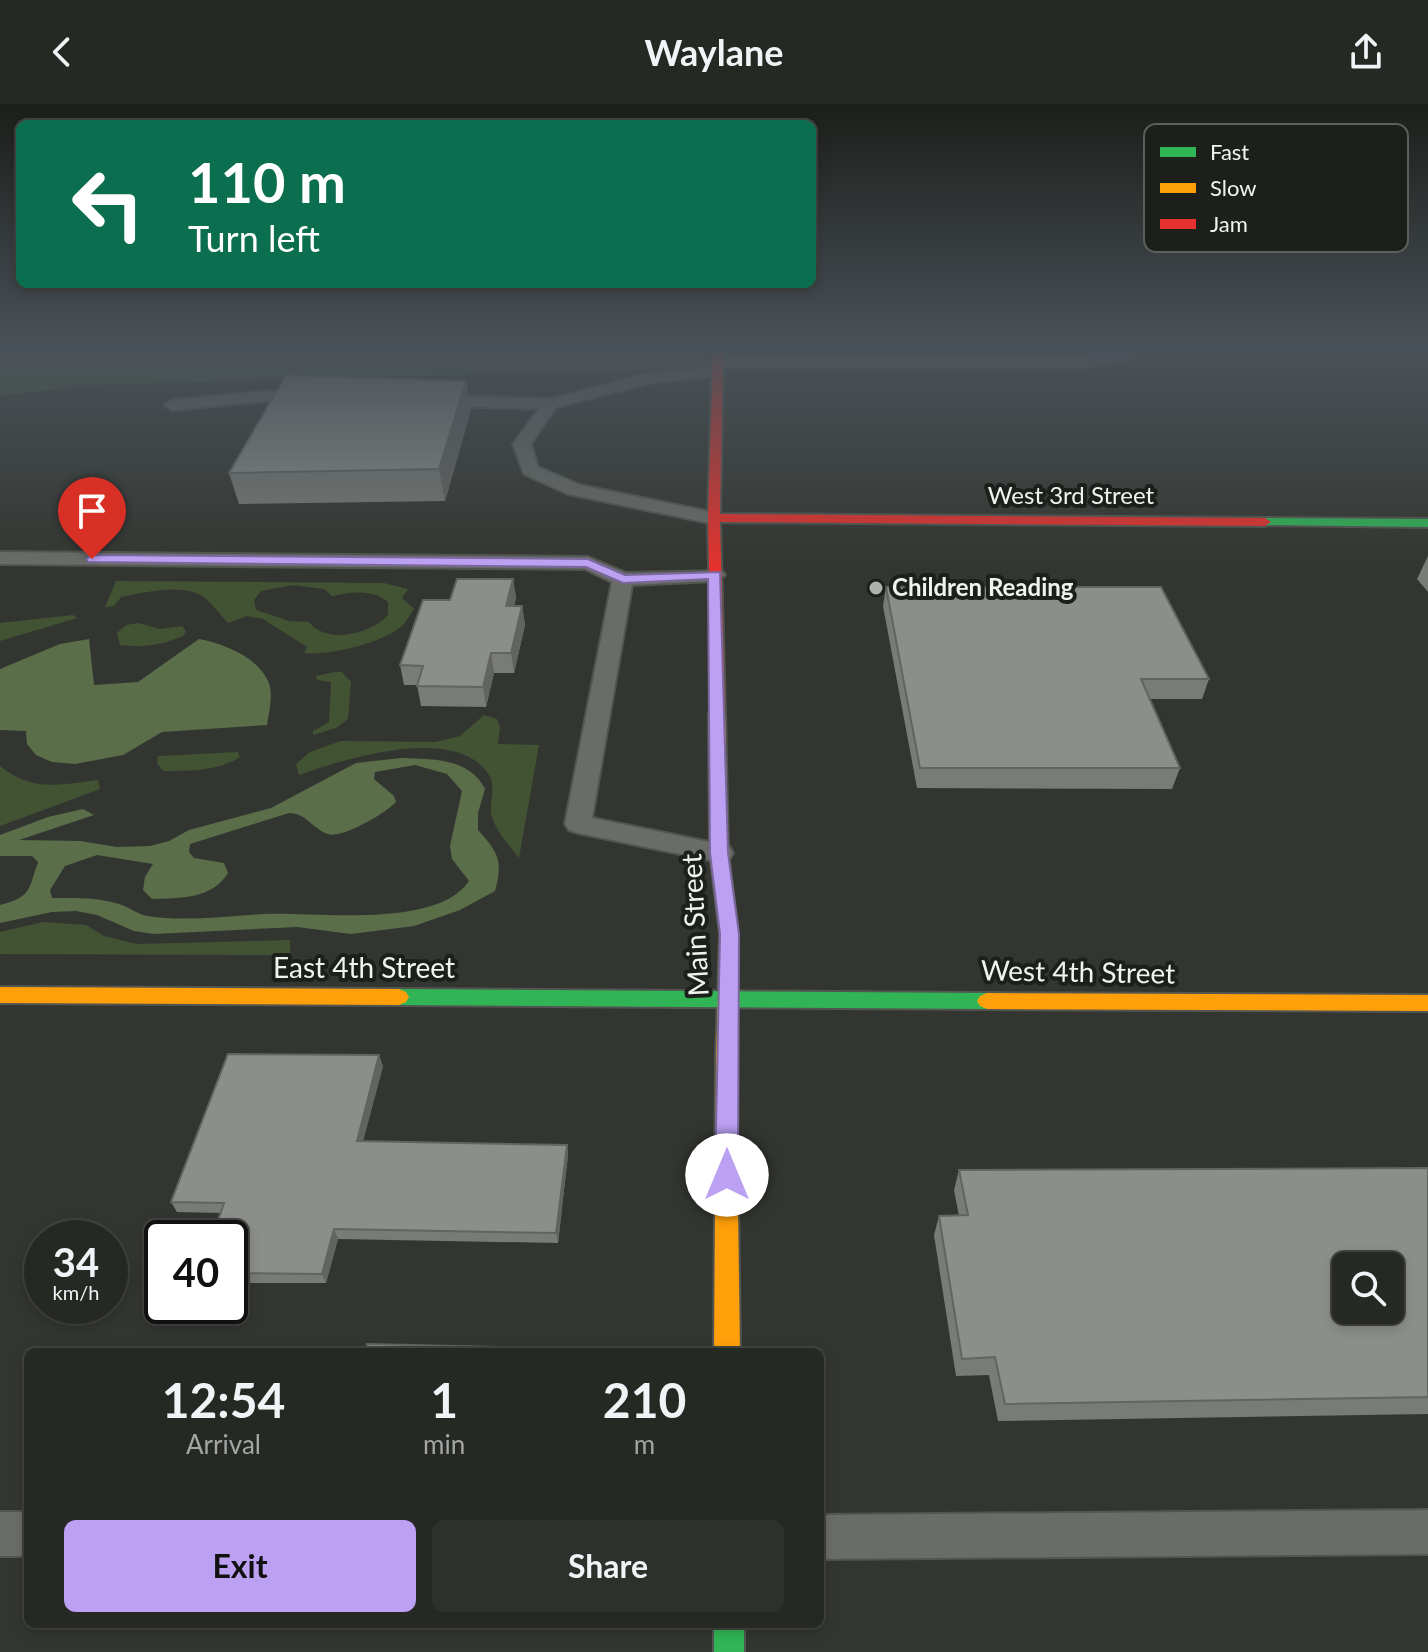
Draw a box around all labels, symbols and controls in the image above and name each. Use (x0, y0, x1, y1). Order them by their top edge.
icon: back (40, 30, 84, 74)
text: Waylane (644, 30, 784, 74)
icon: share (1344, 30, 1388, 74)
legend (1144, 124, 1408, 252)
text: Fast (1210, 138, 1249, 165)
text: 110 m (188, 148, 346, 215)
icon: left (56, 152, 160, 256)
text: Slow (1210, 174, 1257, 201)
text: Jam (1210, 210, 1248, 237)
text: Turn left (188, 216, 320, 260)
pin (58, 477, 126, 559)
street label: West 3rd Street (988, 480, 1155, 509)
icon: arrive (70, 489, 114, 533)
place label: Children Reading (892, 572, 1074, 601)
marker: Children Reading (867, 579, 885, 597)
street label: Main Street (673, 853, 715, 997)
street label: East 4th Street (273, 950, 455, 984)
street label: West 4th Street (981, 952, 1175, 990)
position arrow (685, 1133, 769, 1217)
speed limit sign: 40 (144, 1220, 248, 1324)
text: 34 (53, 1238, 99, 1286)
map controls (1332, 1252, 1404, 1324)
button: search (1332, 1252, 1404, 1324)
text: km/h (53, 1280, 99, 1304)
text: 12:54 (162, 1371, 285, 1428)
text: 1 (430, 1371, 458, 1428)
text: 210 (603, 1371, 686, 1428)
text: Arrival (186, 1428, 261, 1460)
text: min (423, 1428, 465, 1460)
text: m (634, 1428, 655, 1460)
button: Exit (64, 1520, 416, 1612)
button: Share (432, 1520, 784, 1612)

